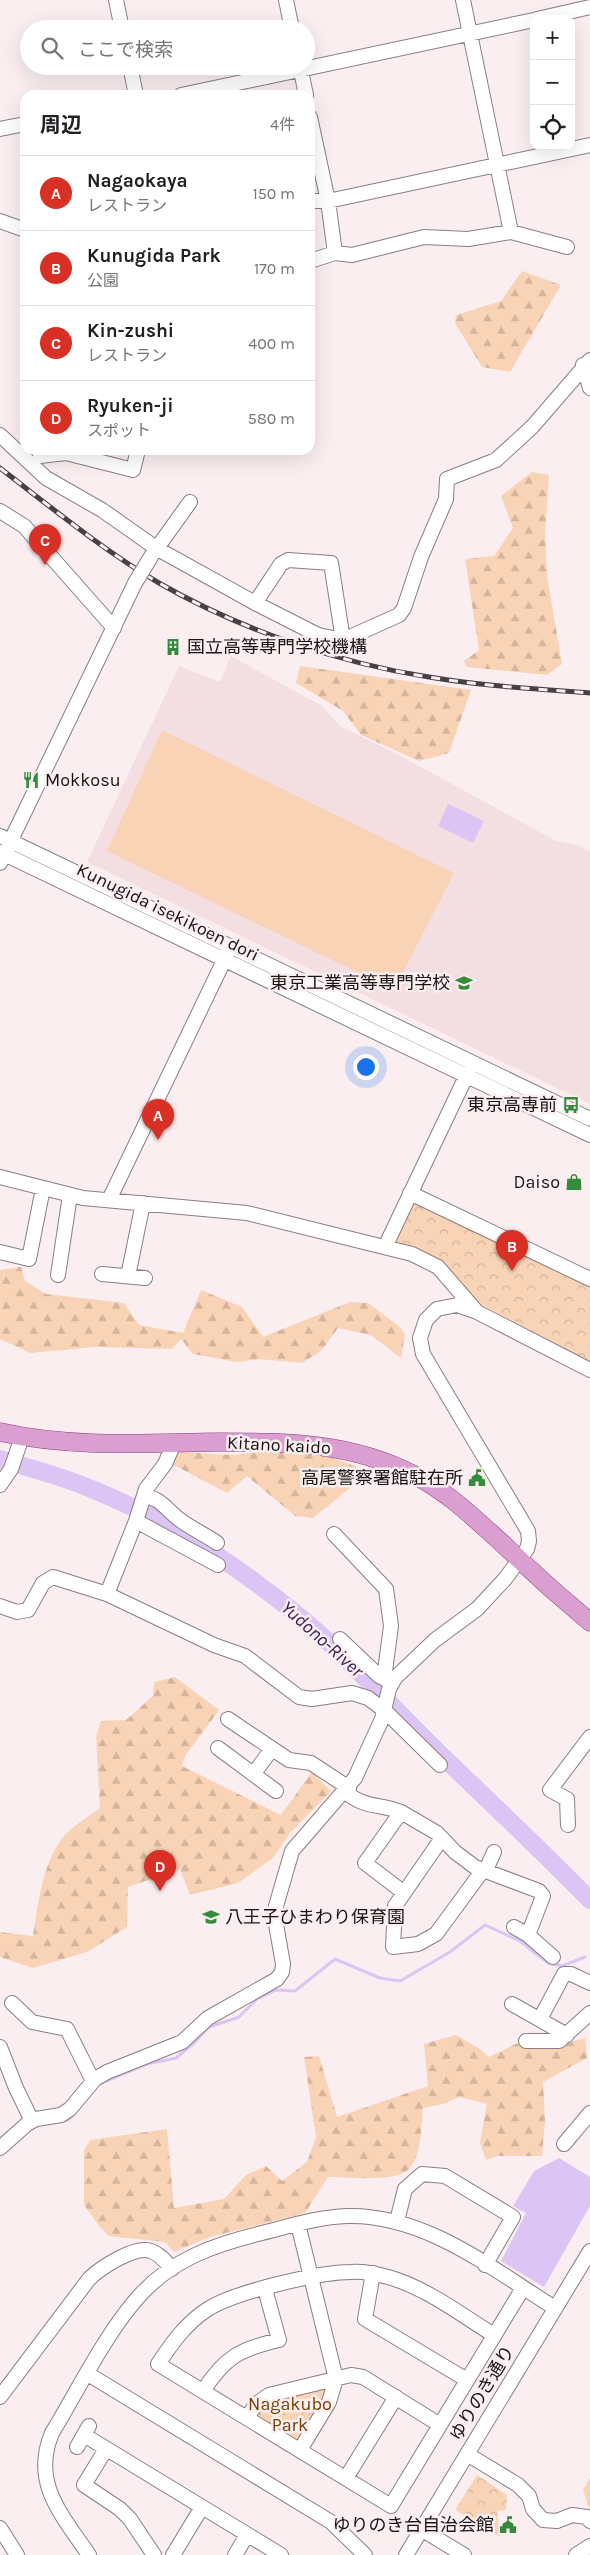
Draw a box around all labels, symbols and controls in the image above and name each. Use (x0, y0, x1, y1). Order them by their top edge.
map controls (530, 15, 575, 150)
button: + (530, 15, 575, 60)
search box (20, 20, 315, 75)
icon: search (38, 34, 66, 62)
text: ここで検索 (78, 39, 173, 61)
button: − (530, 60, 575, 105)
button: locate (530, 105, 575, 150)
text: 周辺 (40, 113, 82, 137)
text: 4件 (270, 115, 295, 134)
text: Nagaokaya (87, 170, 188, 192)
text: A (51, 184, 61, 203)
text: 150 m (252, 184, 295, 203)
text: レストラン (87, 196, 167, 215)
text: Kunugida Park (87, 245, 221, 267)
text: B (51, 259, 61, 278)
text: 170 m (254, 259, 295, 278)
text: 公園 (87, 271, 119, 290)
text: Kin-zushi (87, 320, 174, 342)
text: C (51, 334, 61, 353)
text: 400 m (248, 334, 295, 353)
text: レストラン (87, 346, 167, 365)
text: Ryuken-ji (87, 395, 174, 417)
text: D (51, 409, 61, 428)
text: 580 m (248, 409, 295, 428)
text: スポット (87, 421, 151, 440)
pin: C (29, 524, 61, 565)
place label: 国立高等専門学校機構 (187, 636, 367, 658)
building icon: 国立高等専門学校機構 (163, 637, 183, 657)
place label: Mokkosu (45, 769, 121, 791)
restaurant icon: Mokkosu (21, 770, 41, 790)
street label: Kunugida isekikoen dori (73, 858, 263, 966)
place label: 東京工業高等専門学校 (270, 972, 450, 994)
school or university icon: 東京工業高等専門学校 (454, 973, 474, 993)
your location (353, 1054, 379, 1080)
place label: 東京高専前 (467, 1094, 557, 1116)
bus stop icon: 東京高専前 (561, 1095, 581, 1115)
pin: A (142, 1099, 174, 1140)
place label: Daiso (514, 1171, 560, 1193)
shop icon: Daiso (564, 1172, 584, 1192)
pin: B (496, 1230, 528, 1271)
street label: Kitano kaido (227, 1431, 331, 1459)
place label: 高尾警察署館駐在所 (301, 1467, 463, 1489)
public building icon: 高尾警察署館駐在所 (467, 1468, 487, 1488)
water label: Yudono-River (276, 1596, 369, 1683)
pin: D (144, 1850, 176, 1891)
place label: 八王子ひまわり保育園 (225, 1906, 405, 1928)
school or university icon: 八王子ひまわり保育園 (201, 1907, 221, 1927)
street label: ゆりのき通り (445, 2341, 519, 2445)
park label: Nagakubo Park (248, 2393, 332, 2436)
place label: ゆりのき台自治会館 (333, 2514, 494, 2536)
public building icon: ゆりのき台自治会館 (498, 2515, 518, 2535)

